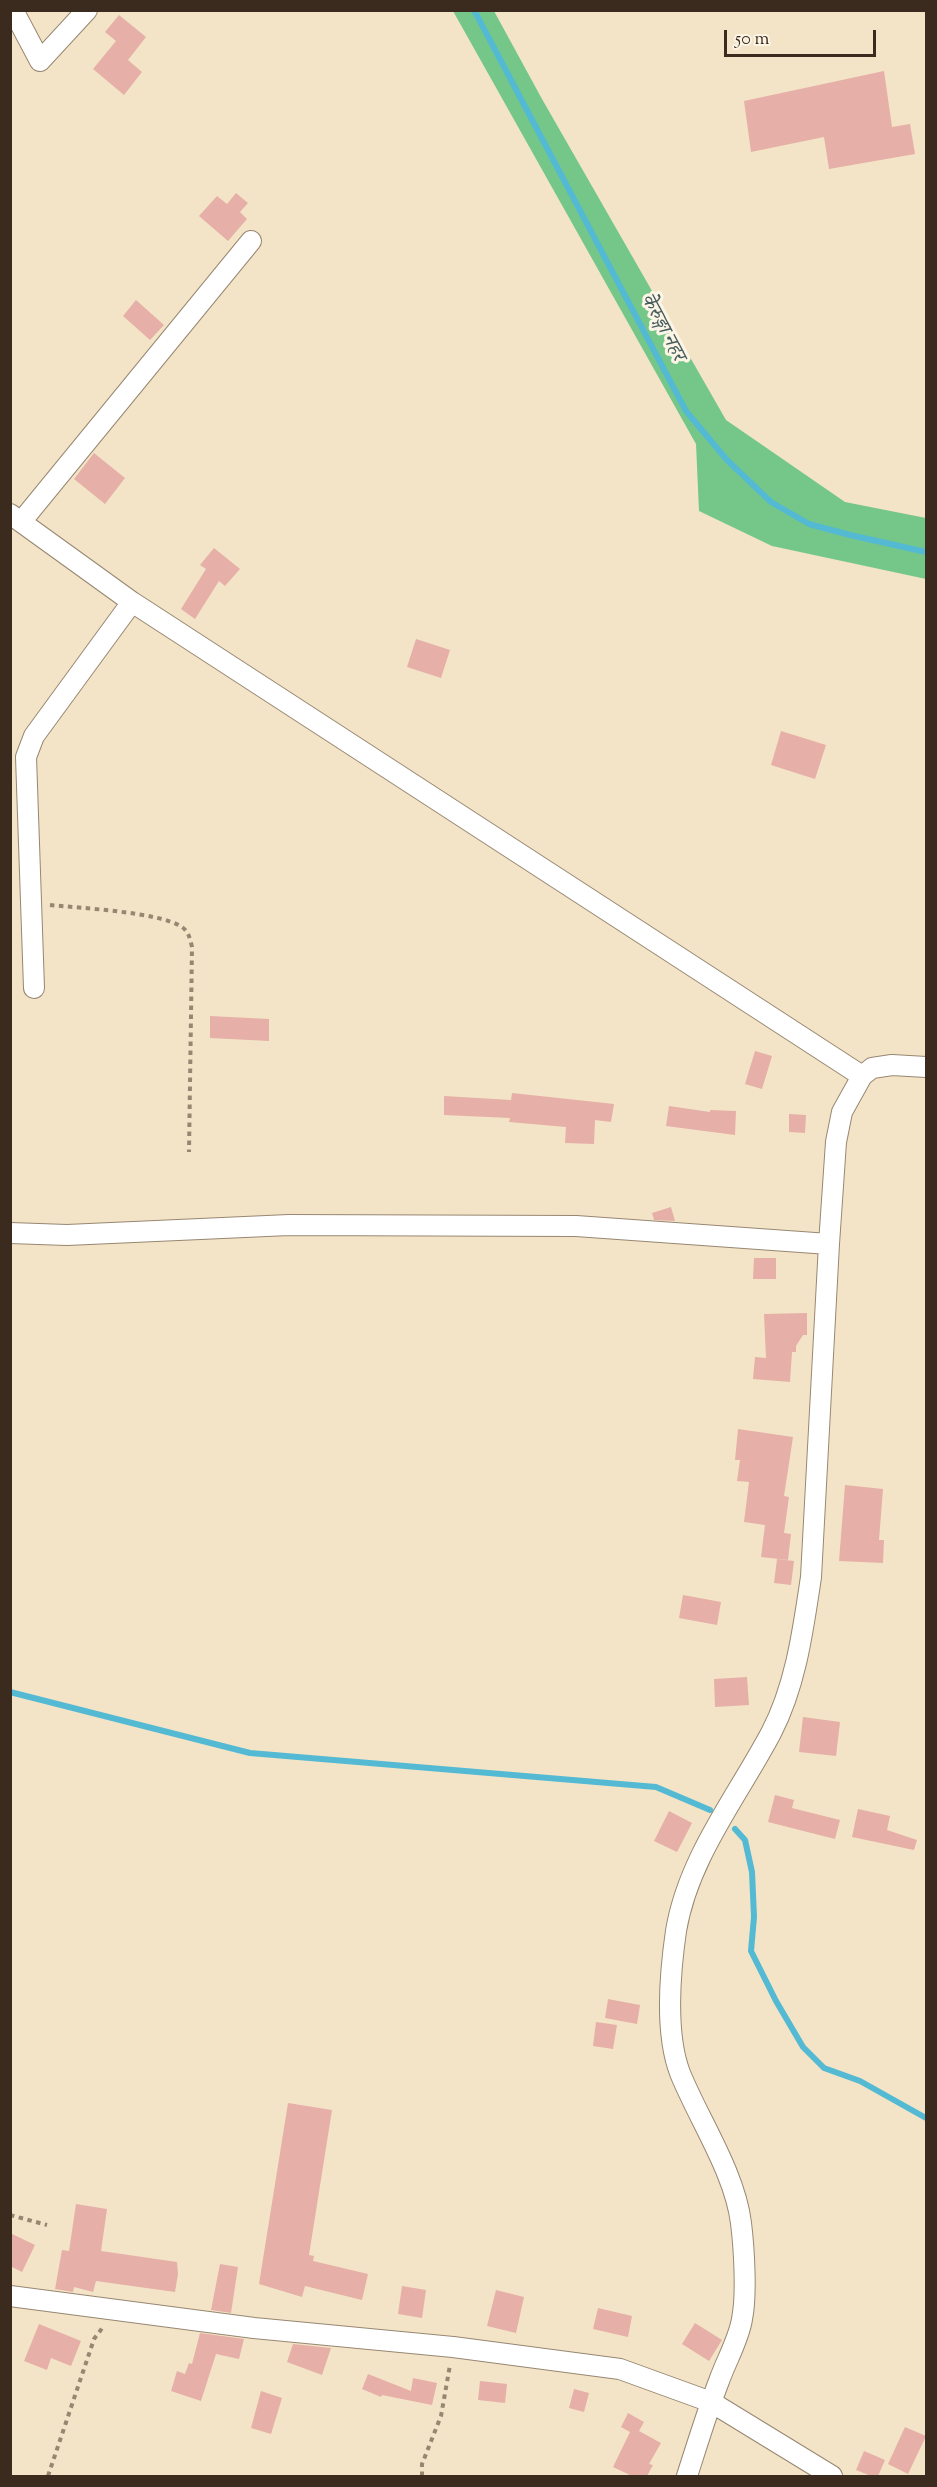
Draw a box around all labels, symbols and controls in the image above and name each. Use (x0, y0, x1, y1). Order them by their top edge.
scale bar (727, 18, 878, 56)
text: 50 m (735, 27, 769, 53)
water label: केेरुङ्गा नहर (633, 290, 689, 366)

